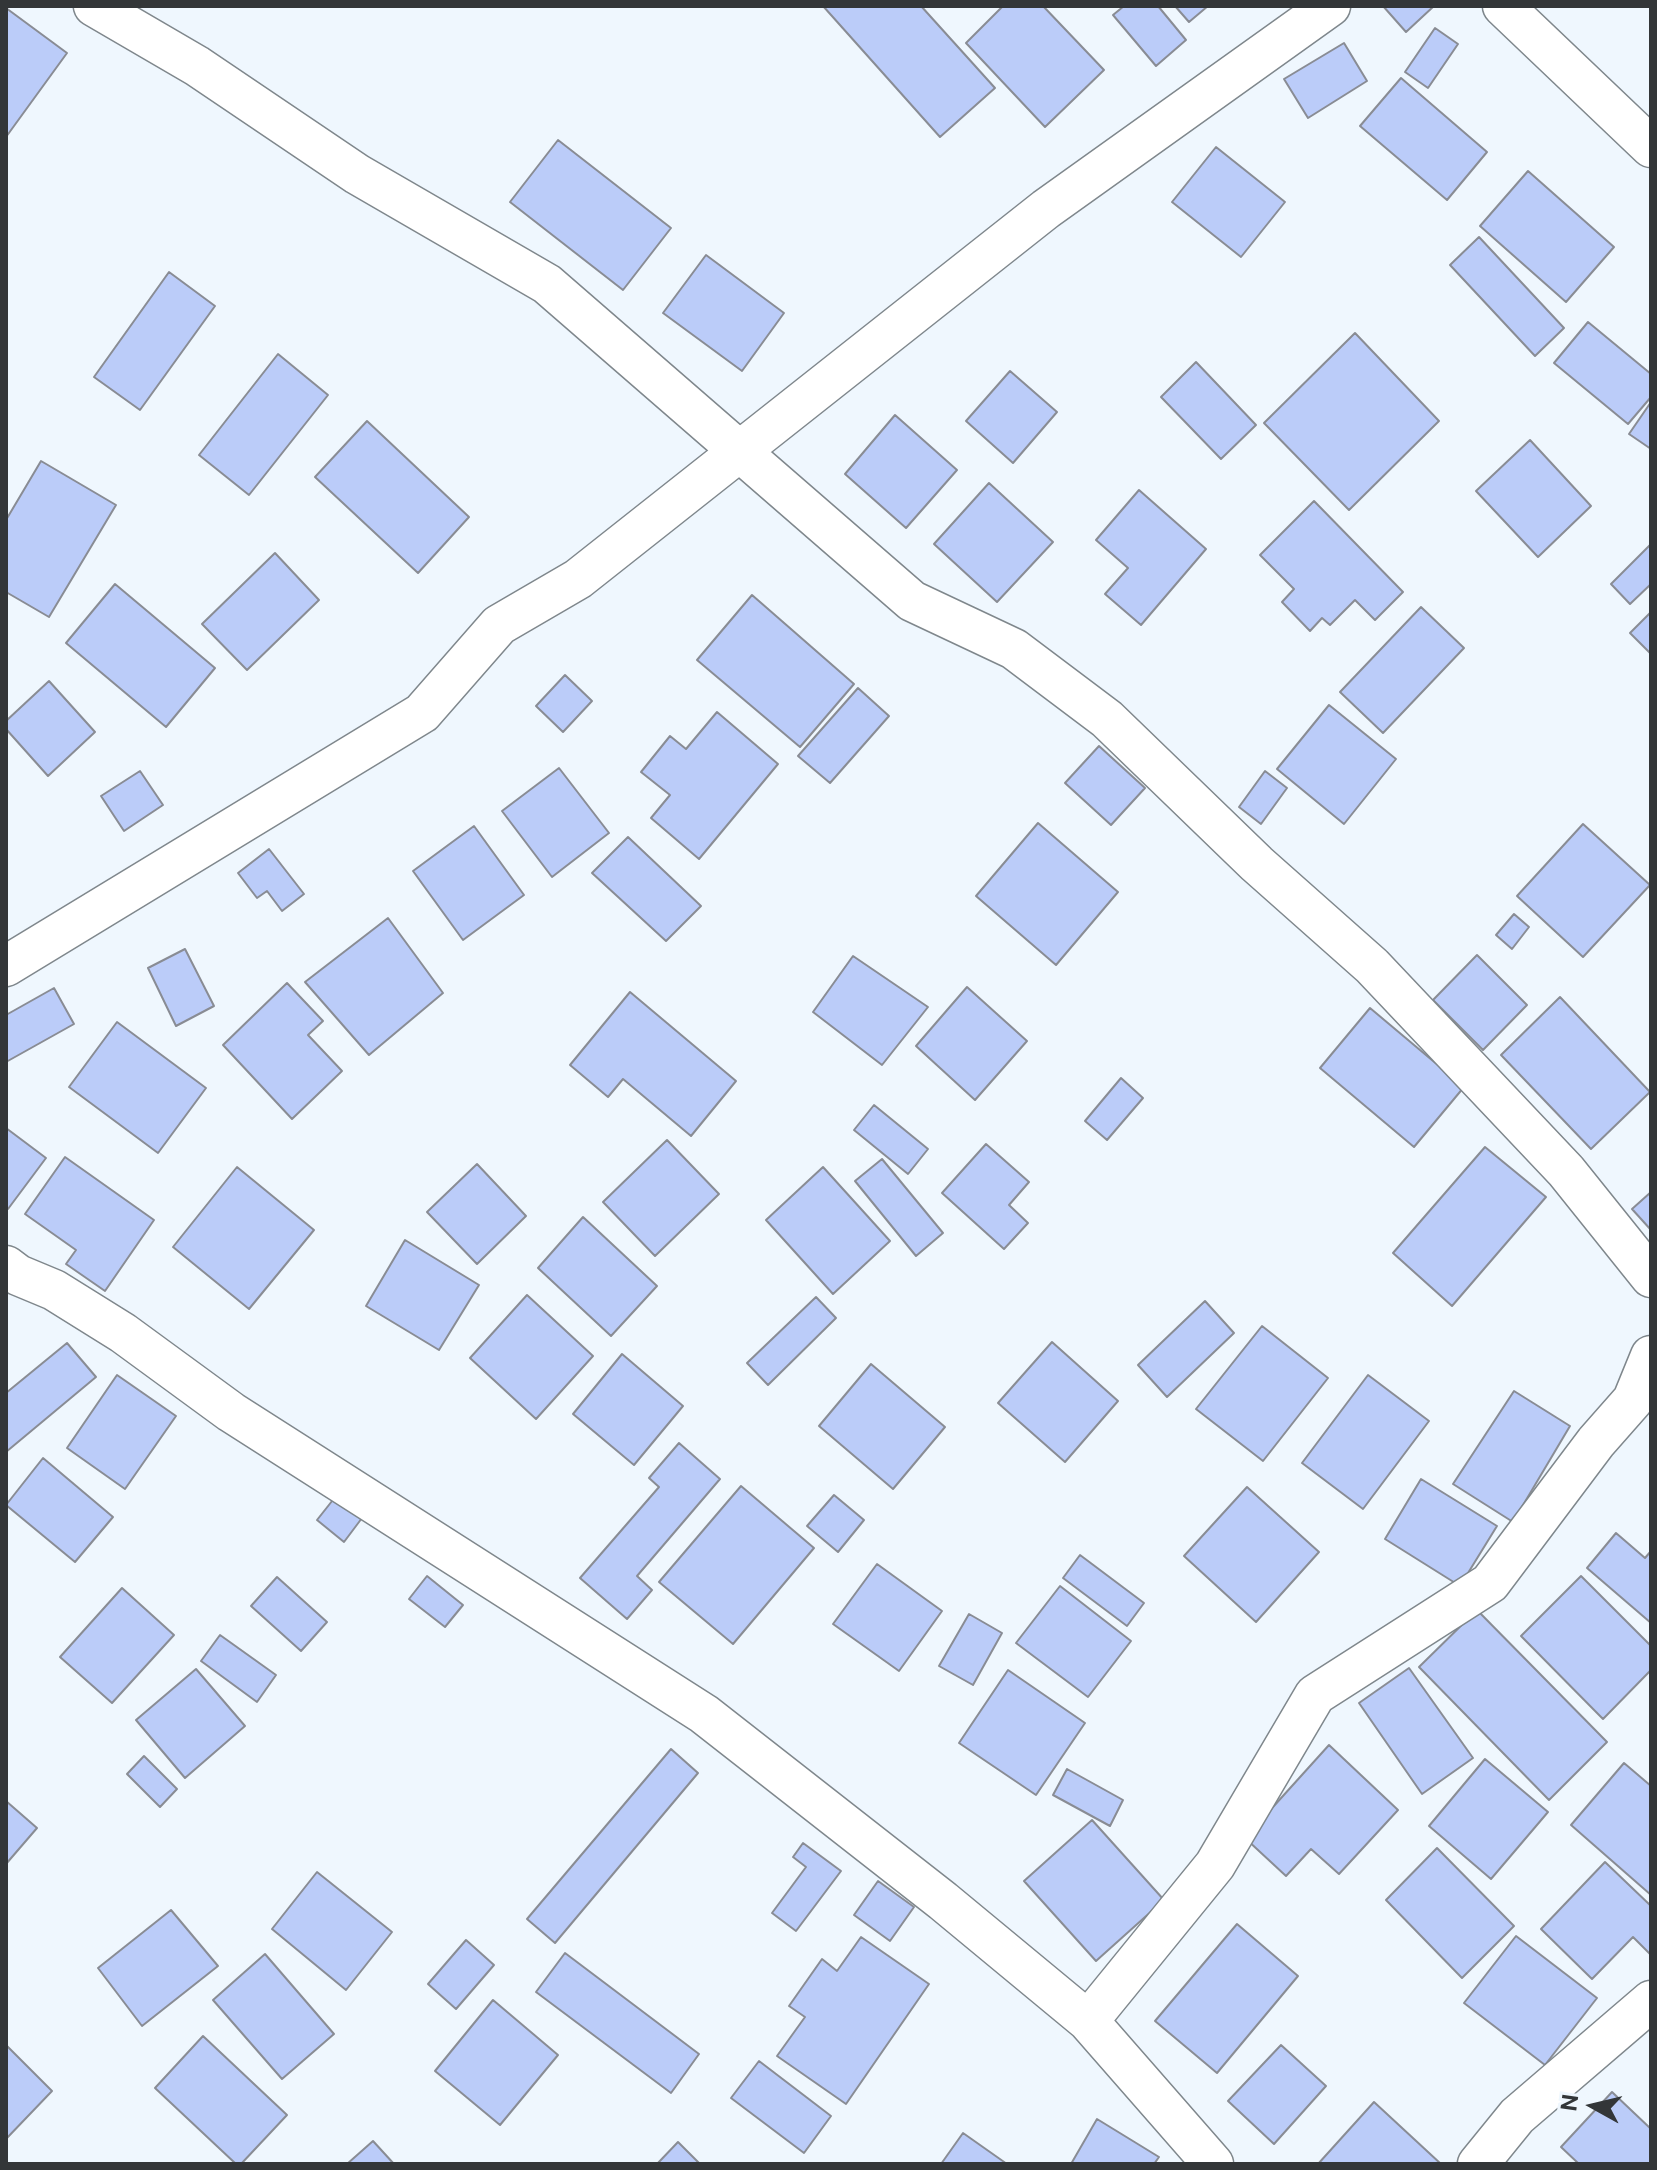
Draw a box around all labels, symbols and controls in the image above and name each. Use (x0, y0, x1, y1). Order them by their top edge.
north arrow (1553, 2066, 1633, 2146)
text: N (1555, 2092, 1583, 2113)

